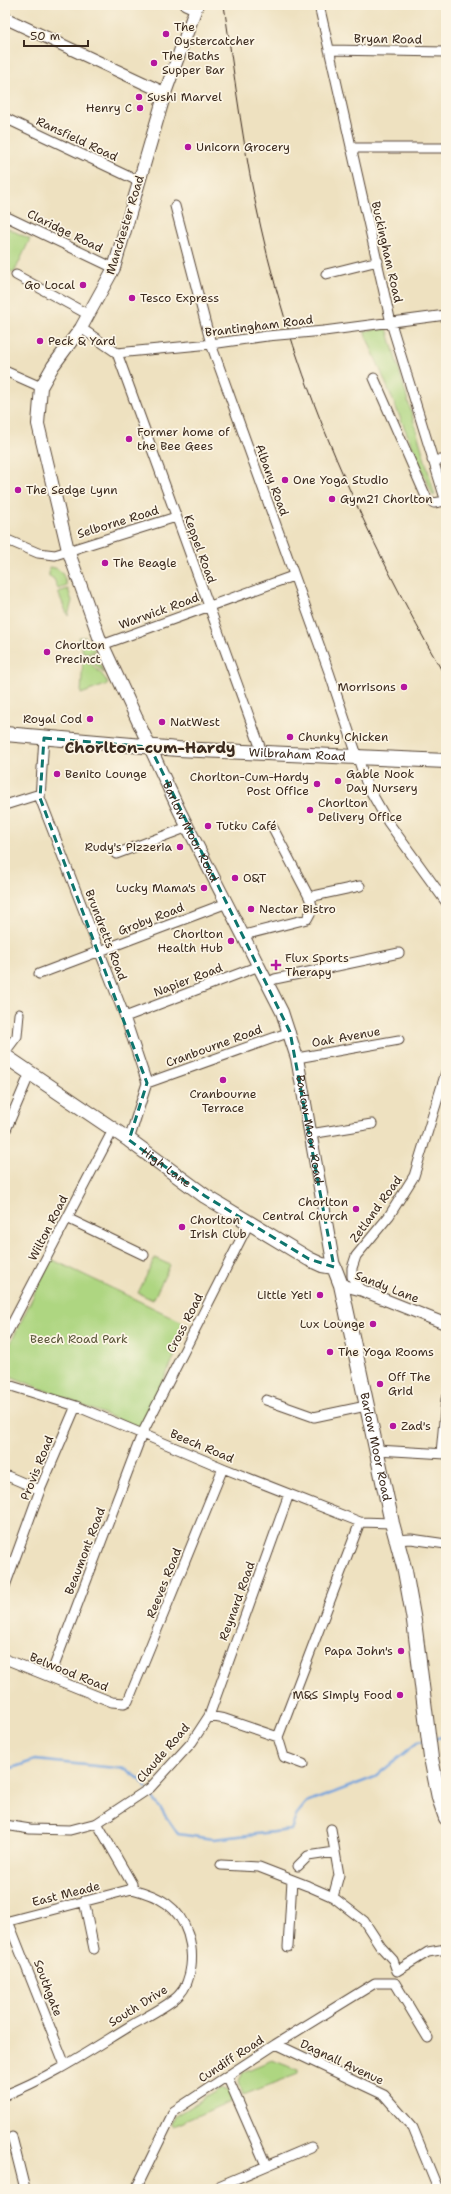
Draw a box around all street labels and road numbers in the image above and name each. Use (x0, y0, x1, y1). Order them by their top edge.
street label: Bryan Road (354, 30, 423, 48)
street label: Ransfield Road (34, 113, 121, 165)
street label: Manchester Road (102, 173, 148, 277)
street label: Buckingham Road (368, 200, 407, 305)
street label: Claridge Road (24, 206, 106, 256)
street label: Brantingham Road (204, 311, 314, 341)
street label: Albany Road (252, 442, 293, 518)
street label: Selborne Road (75, 502, 161, 542)
street label: Keppel Road (180, 512, 220, 586)
street label: Warwick Road (117, 589, 202, 633)
street label: Wilbraham Road (248, 744, 347, 765)
street label: Barlow Moor Road (159, 779, 223, 885)
street label: Brundretts Road (81, 887, 131, 983)
street label: Groby Road (116, 899, 187, 939)
street label: Napier Road (151, 959, 225, 1001)
street label: Cranbourne Road (164, 1021, 265, 1071)
street label: Oak Avenue (310, 1023, 382, 1051)
street label: Barlow Moor Road (292, 1074, 327, 1186)
street label: High Lane (138, 1144, 195, 1191)
street label: Zetland Road (346, 1172, 406, 1246)
street label: Wilton Road (25, 1192, 72, 1264)
street label: Sandy Lane (352, 1267, 422, 1307)
street label: Cross Road (163, 1290, 207, 1356)
street label: Barlow Moor Road (356, 1391, 395, 1503)
street label: Beech Road (168, 1425, 237, 1467)
street label: Provis Road (17, 1433, 57, 1503)
street label: Beaumont Road (61, 1505, 109, 1597)
street label: Reeves Road (143, 1545, 185, 1620)
street label: Reynard Road (215, 1559, 259, 1643)
street label: Belwood Road (27, 1649, 111, 1695)
street label: Claude Road (133, 1720, 193, 1786)
street label: East Meade (30, 1878, 102, 1910)
street label: Southgate (30, 1957, 66, 2019)
street label: South Drive (105, 1981, 171, 2030)
street label: Cundiff Road (195, 2032, 267, 2086)
street label: Dagnall Avenue (298, 2036, 387, 2088)

